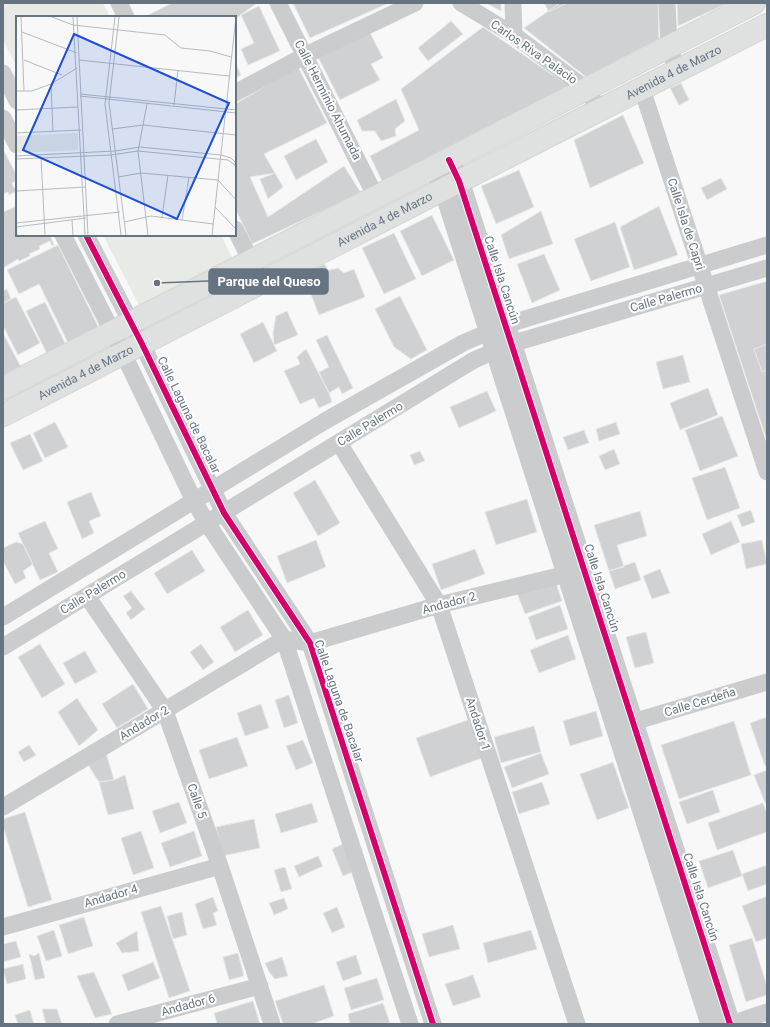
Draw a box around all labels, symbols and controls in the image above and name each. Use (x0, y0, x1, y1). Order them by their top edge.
inset map (16, 16, 236, 236)
street label: Carlos Riva Palacio (488, 17, 580, 87)
street label: Calle Herminio Ahumada (292, 38, 364, 162)
street label: Avenida 4 de Marzo (623, 42, 724, 102)
street label: Calle Isla de Capri (665, 176, 707, 272)
street label: Avenida 4 de Marzo (335, 189, 435, 250)
street label: Calle Isla Cancún (481, 234, 523, 326)
callout: Parque del Queso (209, 269, 328, 294)
text: Parque del Queso (217, 274, 321, 289)
street label: Calle Palermo (628, 281, 704, 315)
street label: Avenida 4 de Marzo (36, 342, 136, 403)
street label: Calle Laguna de Bacalar (155, 354, 223, 476)
street label: Calle Palermo (335, 399, 406, 449)
street label: Calle Isla Cancún (581, 542, 623, 634)
street label: Calle Palermo (58, 567, 129, 617)
street label: Andador 2 (421, 589, 478, 617)
street label: Calle Laguna de Bacalar (311, 638, 367, 764)
street label: Calle Cerdeña (663, 684, 737, 720)
street label: Andador 1 (463, 696, 493, 752)
street label: Andador 2 (117, 703, 171, 743)
street label: Calle 5 (184, 782, 210, 821)
street label: Calle Isla Cancún (680, 851, 722, 943)
street label: Andador 4 (83, 882, 140, 910)
street label: Andador 6 (160, 991, 217, 1019)

